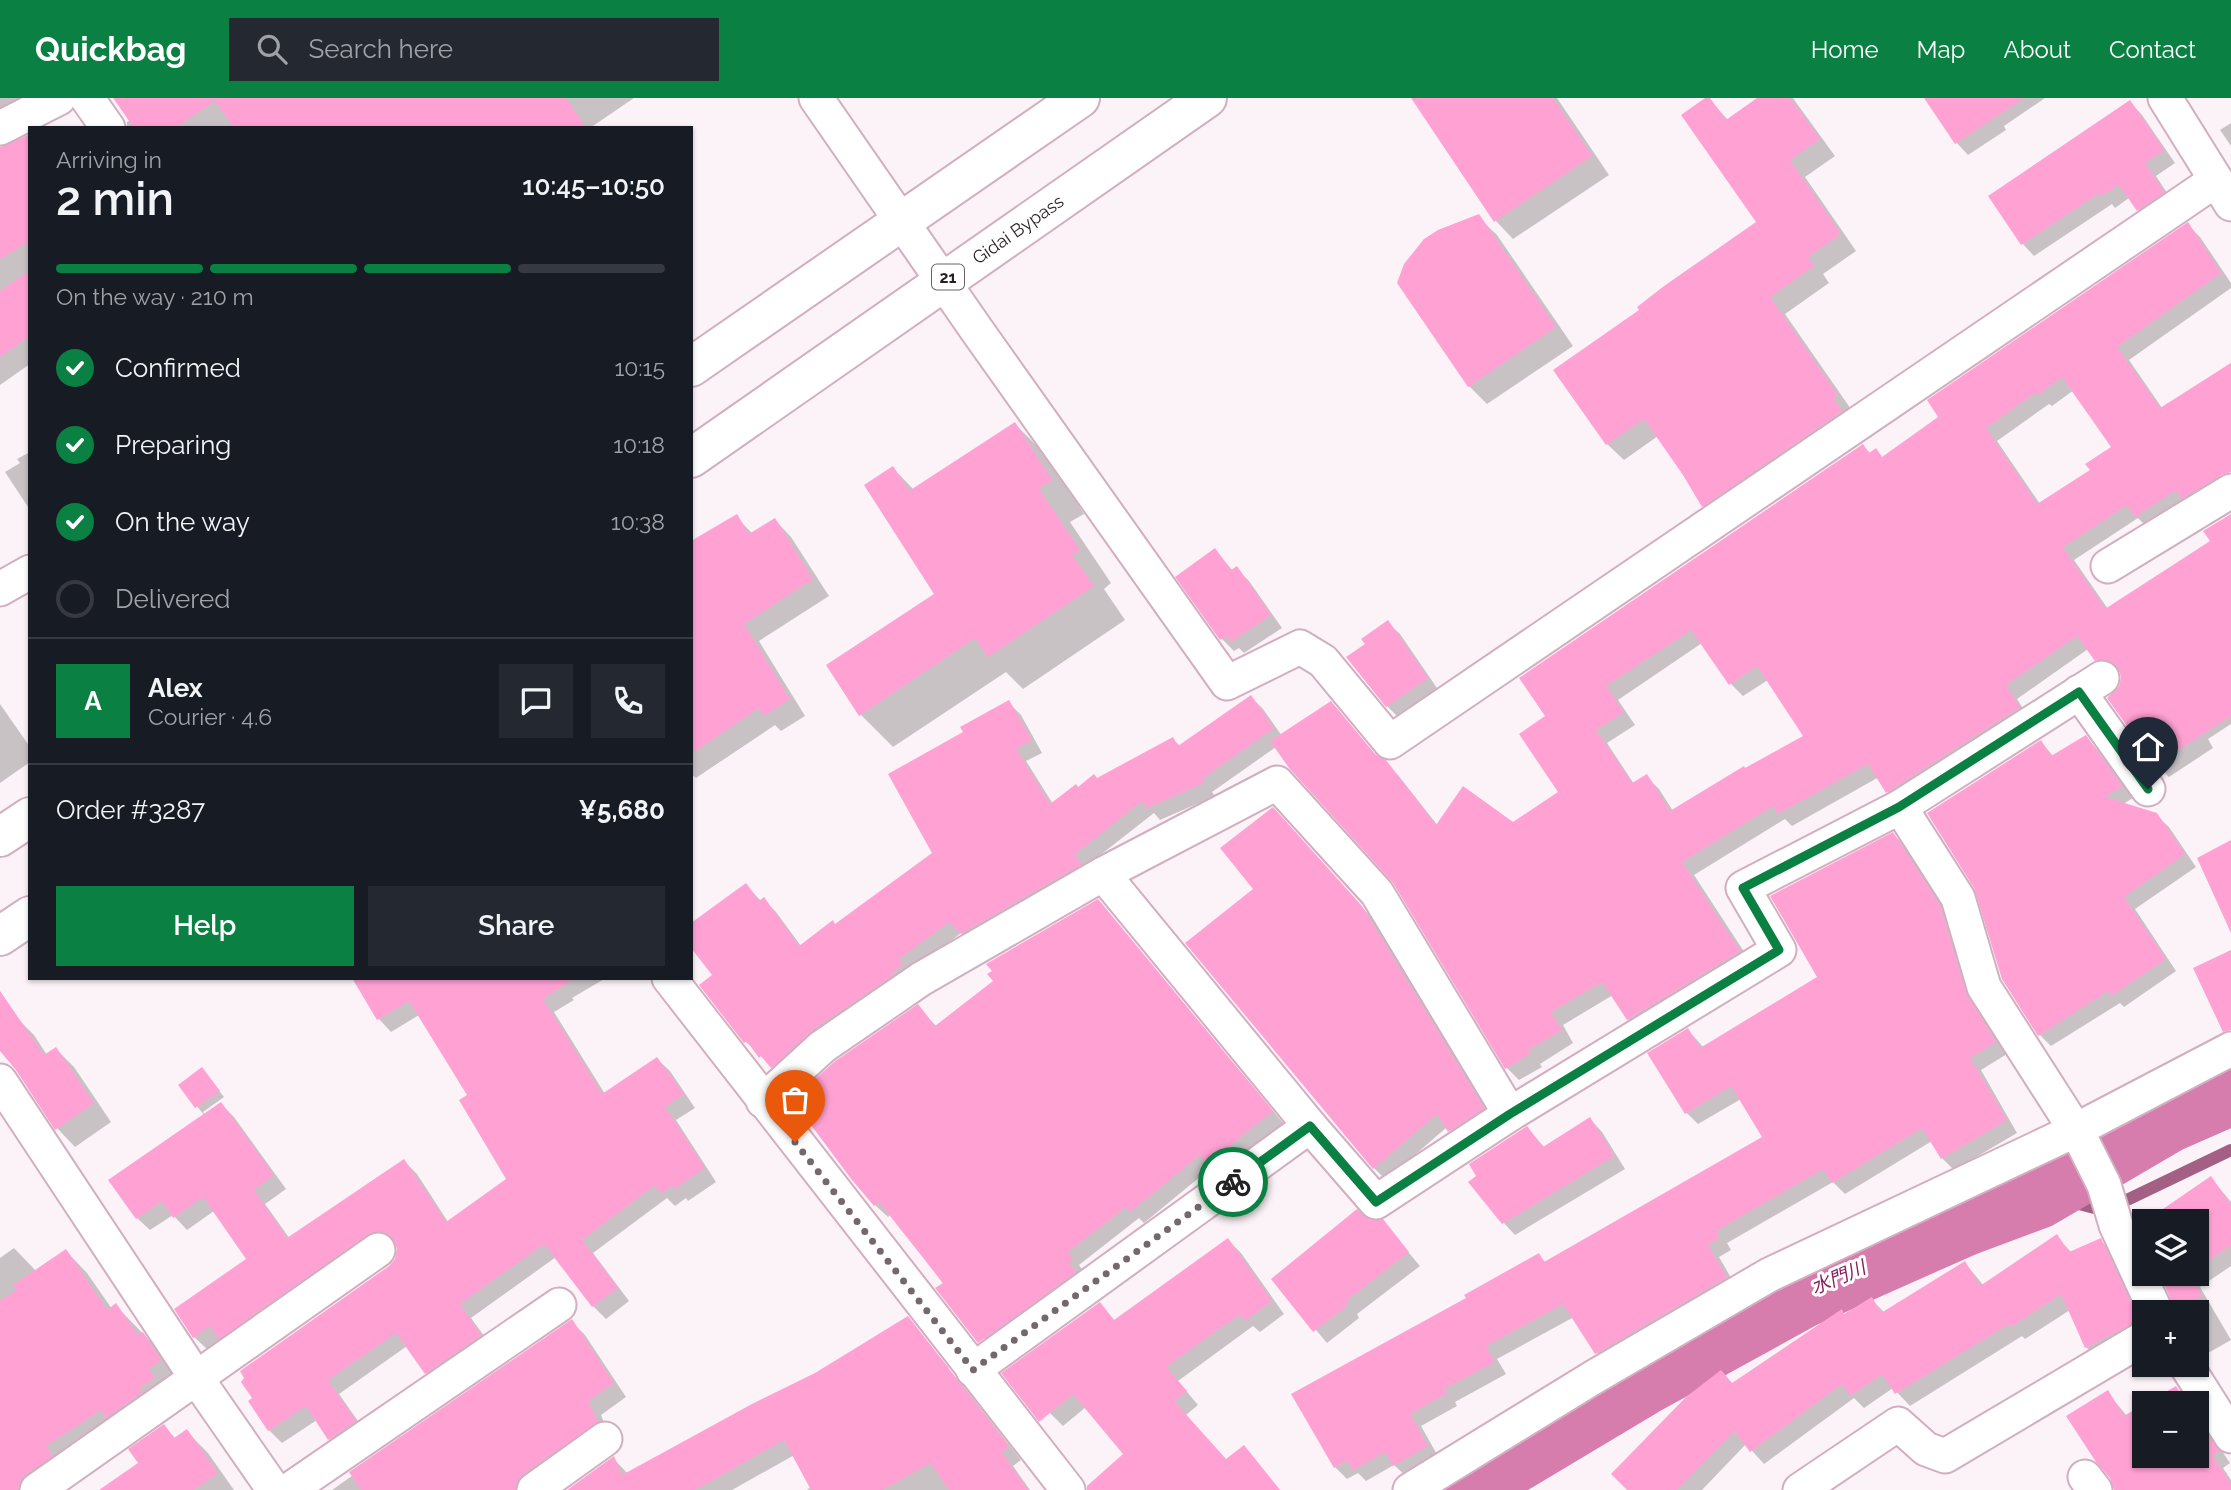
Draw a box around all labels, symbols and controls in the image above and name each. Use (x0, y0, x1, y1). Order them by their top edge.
search box (229, 18, 719, 81)
text: Quickbag (35, 30, 187, 69)
icon: search (253, 30, 291, 68)
text: Search here (309, 34, 453, 64)
text: Home (1811, 35, 1879, 64)
text: Map (1917, 35, 1965, 64)
text: About (2003, 35, 2071, 64)
text: Contact (2109, 35, 2196, 64)
text: Arriving in (56, 146, 162, 173)
text: 10:45–10:50 (522, 171, 665, 201)
text: 2 min (56, 172, 174, 226)
street label: Gidai Bypass (968, 190, 1068, 268)
road number: 21 (932, 265, 964, 290)
text: On the way · 210 m (56, 283, 254, 310)
icon: check (56, 349, 94, 387)
text: Confirmed (115, 353, 241, 383)
text: 10:15 (614, 354, 665, 381)
icon: check (56, 426, 94, 464)
text: Preparing (115, 430, 231, 460)
text: 10:18 (613, 431, 665, 458)
icon: check (56, 503, 94, 541)
text: On the way (115, 507, 250, 537)
text: 10:38 (611, 508, 665, 535)
text: Delivered (115, 584, 230, 614)
button: chat (499, 664, 573, 738)
button: phone (591, 664, 665, 738)
text: Alex (148, 673, 203, 703)
text: A (84, 686, 102, 716)
text: Courier · 4.6 (148, 703, 272, 730)
pin (2118, 717, 2178, 789)
icon: home (2129, 728, 2167, 766)
text: Order #3287 (56, 795, 205, 825)
text: ¥5,680 (579, 795, 665, 825)
button: Help (56, 886, 354, 966)
button: Share (368, 886, 665, 966)
pin (765, 1070, 825, 1142)
icon: bag (776, 1081, 814, 1119)
courier (1198, 1147, 1268, 1217)
icon: bike (1214, 1163, 1252, 1201)
map controls (2132, 1209, 2209, 1468)
button: layers (2132, 1209, 2209, 1286)
water label: 水門川 (1807, 1255, 1870, 1298)
button: + (2132, 1300, 2209, 1377)
button: − (2132, 1391, 2209, 1468)

